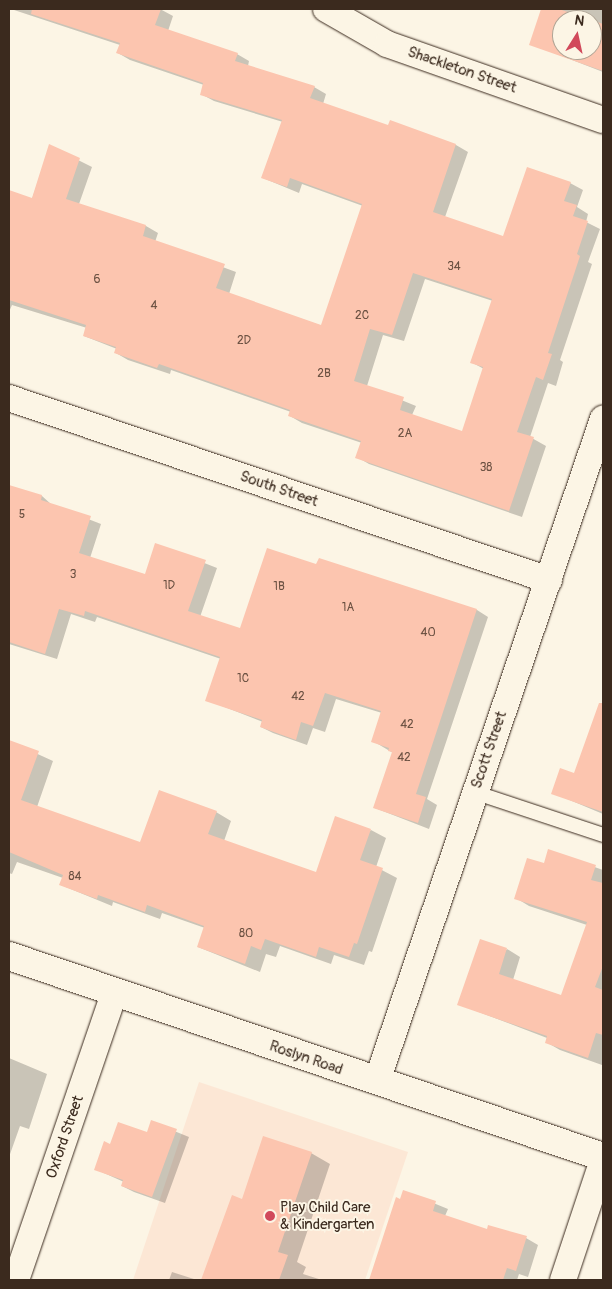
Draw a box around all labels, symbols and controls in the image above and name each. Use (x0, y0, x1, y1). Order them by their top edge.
north arrow (552, 10, 602, 60)
text: N (573, 12, 586, 30)
street label: Shackleton Street (405, 43, 519, 97)
house number: 34 (447, 260, 461, 274)
house number: 6 (94, 273, 100, 287)
house number: 4 (151, 299, 157, 313)
house number: 2C (355, 309, 369, 323)
house number: 2D (237, 334, 251, 348)
house number: 2B (317, 367, 331, 381)
house number: 2A (398, 427, 412, 441)
house number: 38 (480, 461, 492, 475)
street label: South Street (238, 467, 320, 511)
house number: 5 (19, 508, 25, 522)
house number: 3 (70, 568, 76, 582)
house number: 1D (163, 579, 175, 593)
house number: 1B (273, 580, 285, 594)
house number: 1A (342, 601, 354, 615)
house number: 40 (420, 626, 436, 640)
house number: 1C (237, 672, 249, 686)
house number: 42 (291, 690, 305, 704)
street label: Scott Street (467, 709, 511, 791)
house number: 42 (400, 718, 414, 732)
house number: 42 (397, 751, 411, 765)
house number: 84 (68, 870, 82, 884)
house number: 80 (239, 927, 253, 941)
street label: Roslyn Road (267, 1037, 345, 1079)
street label: Oxford Street (42, 1093, 88, 1181)
place label: Play Child Care & Kindergarten (280, 1198, 374, 1233)
marker: Play Child Care & Kindergarten (264, 1210, 276, 1222)

